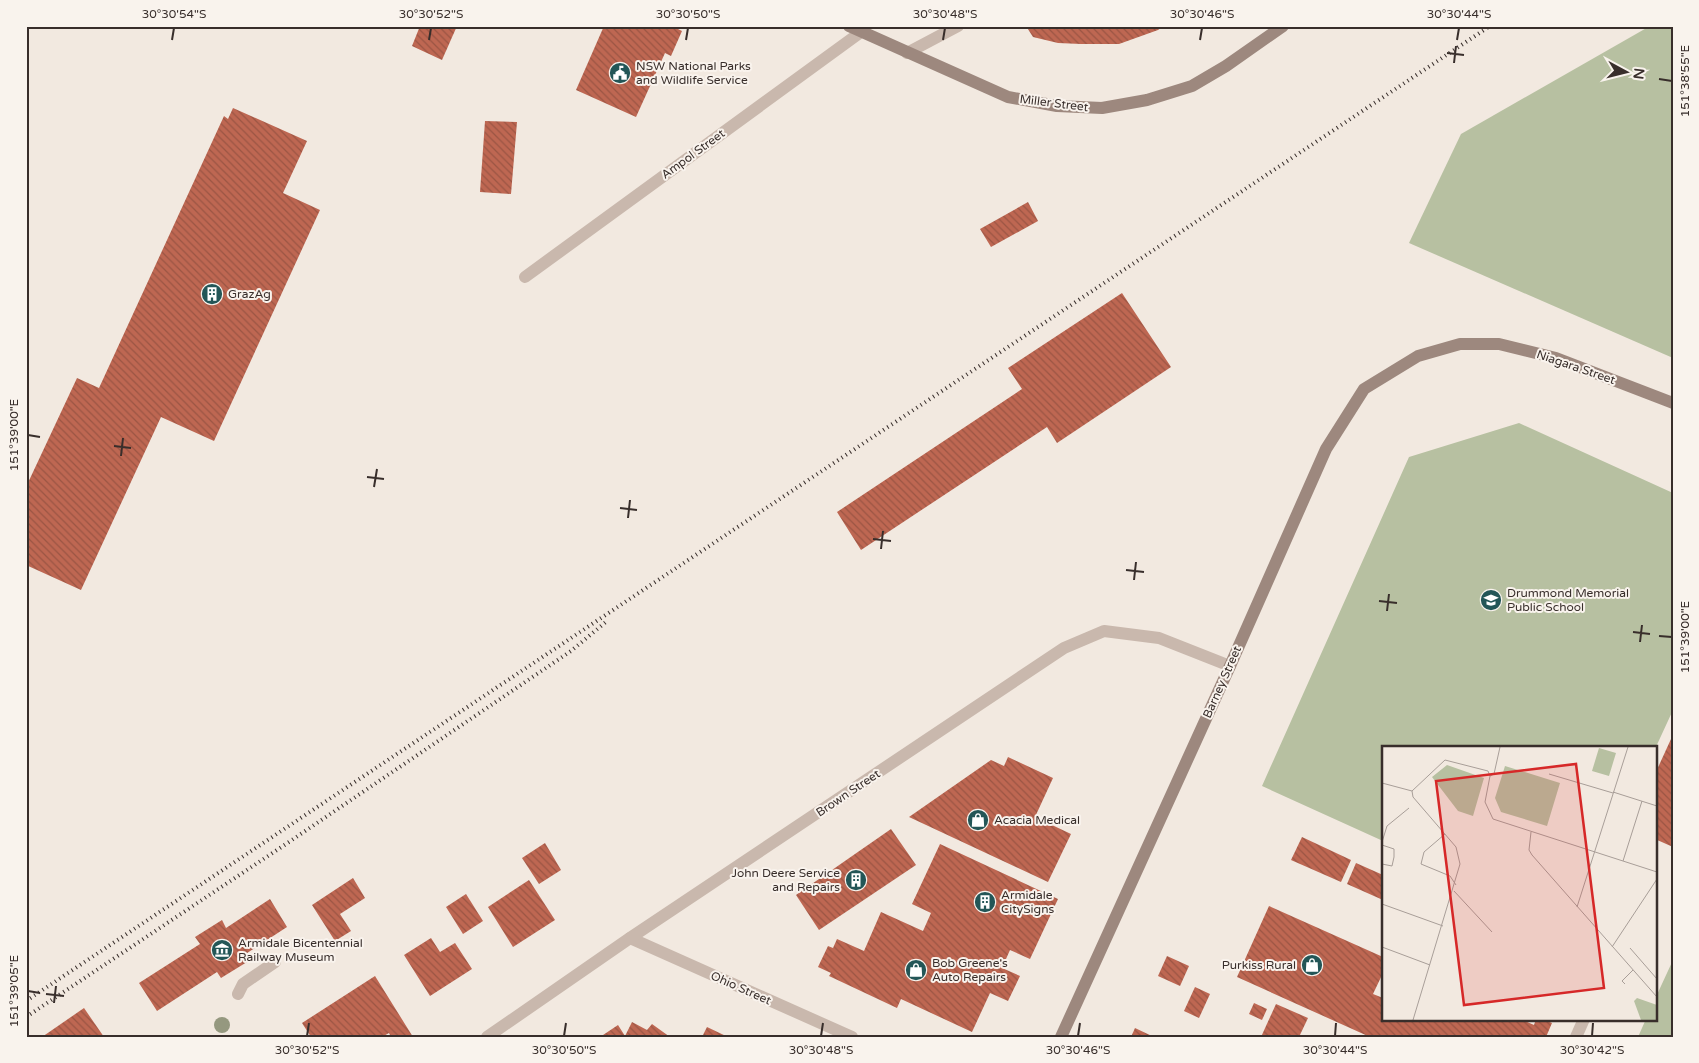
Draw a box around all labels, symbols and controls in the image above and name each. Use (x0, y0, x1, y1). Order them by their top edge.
text: 30°30'54"S (142, 7, 206, 21)
text: 30°30'52"S (399, 7, 463, 21)
text: 30°30'50"S (656, 7, 720, 21)
text: 30°30'48"S (913, 7, 977, 21)
text: 30°30'46"S (1170, 7, 1234, 21)
text: 30°30'44"S (1427, 7, 1491, 21)
text: 151°38'55"E (1678, 44, 1692, 117)
north arrow (1602, 48, 1652, 98)
place label: NSW National Parks and Wildlife Service (636, 59, 751, 87)
public building icon: NSW National Parks and Wildlife Service (608, 61, 632, 85)
text: N (1629, 67, 1648, 80)
street label: Miller Street (1019, 92, 1090, 114)
street label: Ampol Street (658, 126, 728, 182)
building icon: GrazAg (200, 282, 224, 306)
place label: GrazAg (228, 287, 271, 301)
street label: Niagara Street (1535, 347, 1618, 387)
text: 151°39'00"E (7, 398, 21, 471)
place label: Drummond Memorial Public School (1507, 586, 1629, 614)
school or university icon: Drummond Memorial Public School (1479, 588, 1503, 612)
text: 151°39'00"E (1678, 600, 1692, 673)
street label: Barney Street (1200, 643, 1244, 720)
inset map (1382, 746, 1656, 1020)
street label: Brown Street (813, 766, 883, 820)
shop icon: Acacia Medical (966, 808, 990, 832)
place label: Acacia Medical (994, 813, 1080, 827)
place label: John Deere Service and Repairs (731, 866, 840, 894)
building icon: John Deere Service and Repairs (844, 868, 868, 892)
place label: Armidale CitySigns (1001, 888, 1054, 916)
building icon: Armidale CitySigns (973, 890, 997, 914)
place label: Armidale Bicentennial Railway Museum (238, 936, 363, 964)
museum icon: Armidale Bicentennial Railway Museum (210, 938, 234, 962)
shop icon: Purkiss Rural (1300, 953, 1324, 977)
text: 151°39'05"E (7, 954, 21, 1027)
place label: Bob Greene's Auto Repairs (932, 956, 1008, 984)
shop icon: Bob Greene's Auto Repairs (904, 958, 928, 982)
place label: Purkiss Rural (1222, 958, 1296, 972)
street label: Ohio Street (709, 968, 774, 1008)
text: 30°30'52"S (275, 1043, 339, 1057)
text: 30°30'50"S (532, 1043, 596, 1057)
text: 30°30'48"S (789, 1043, 853, 1057)
text: 30°30'46"S (1046, 1043, 1110, 1057)
text: 30°30'44"S (1303, 1043, 1367, 1057)
text: 30°30'42"S (1560, 1043, 1624, 1057)

